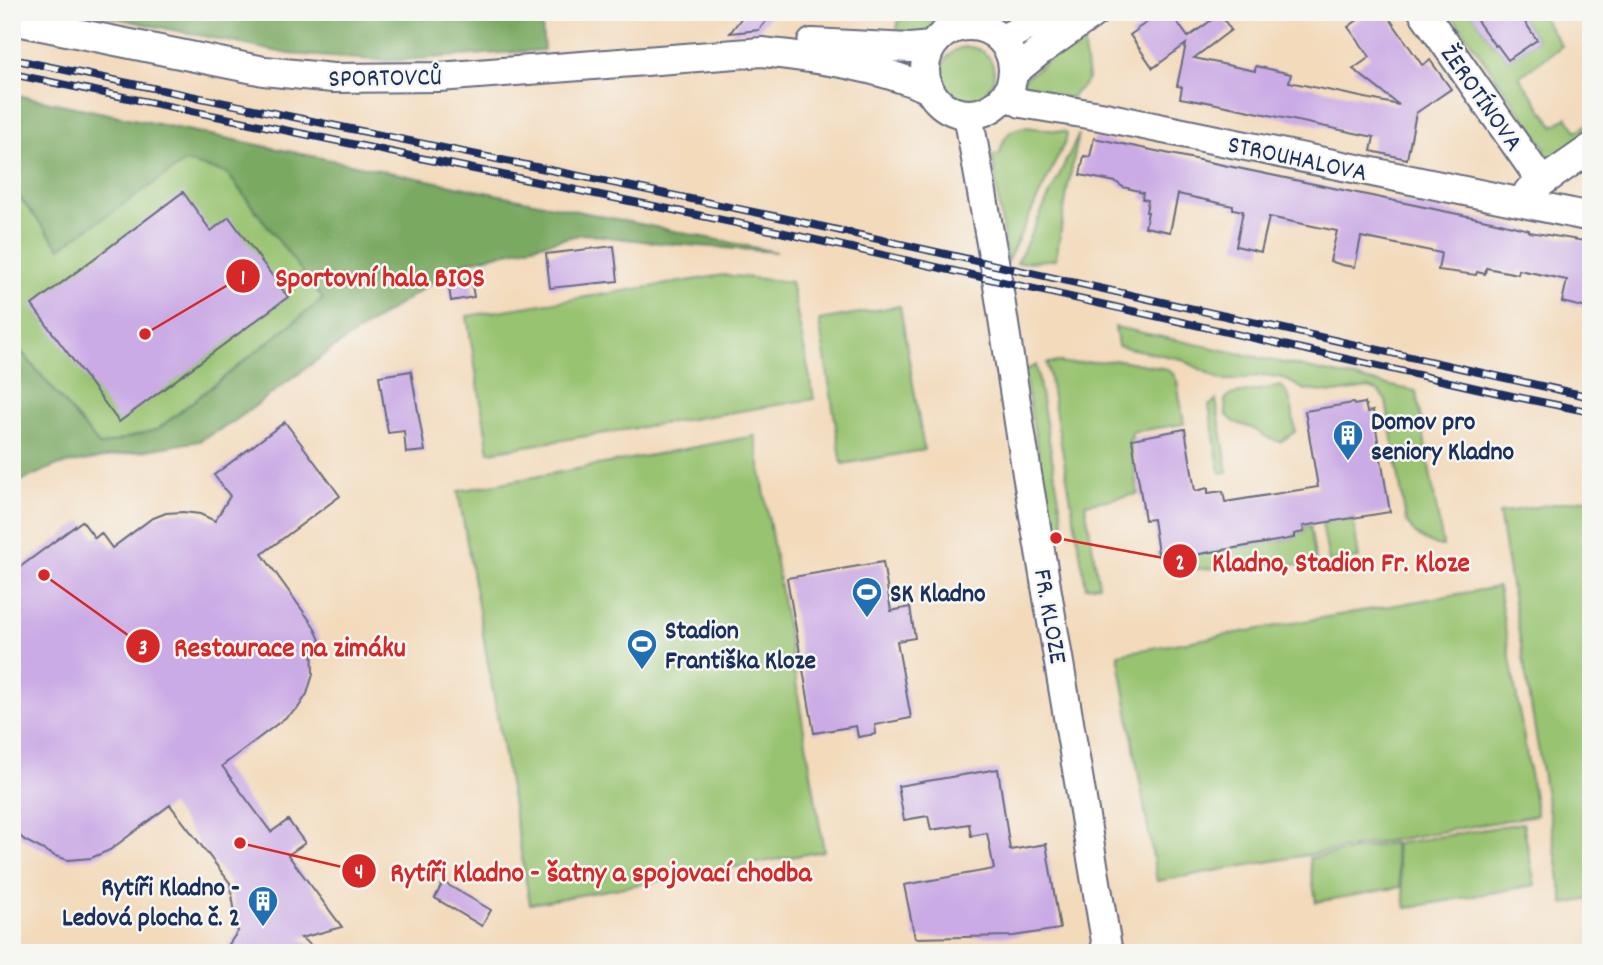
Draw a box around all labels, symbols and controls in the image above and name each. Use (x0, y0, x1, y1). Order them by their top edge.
street label: ŽEROTÍNOVA (1430, 38, 1531, 160)
street label: SPORTOVCŮ (328, 60, 442, 99)
street label: STROUHALOVA (1224, 128, 1370, 193)
callout: Sportovní hala BIOS (226, 252, 498, 301)
text: Sportovní hala BIOS (275, 261, 485, 301)
text: 1 (241, 265, 245, 295)
place label: Domov pro seniory Kladno (1371, 405, 1514, 472)
building icon: Domov pro seniory Kladno (1331, 418, 1365, 462)
callout: Kladno, Stadion Fr. Kloze (1163, 537, 1483, 586)
text: Kladno, Stadion Fr. Kloze (1212, 546, 1470, 586)
text: 2 (1175, 550, 1185, 580)
street label: FR. KLOZE (1022, 566, 1075, 667)
sports icon: SK Kladno (850, 575, 884, 619)
place label: SK Kladno (890, 577, 986, 614)
place label: Stadion Františka Kloze (665, 614, 816, 681)
callout: Restaurace na zimáku (125, 622, 420, 671)
sports icon: Stadion Františka Kloze (625, 627, 659, 671)
text: Restaurace na zimáku (174, 631, 406, 671)
text: 3 (138, 635, 148, 665)
callout: Rytíři Kladno - šatny a spojovací chodba (341, 847, 825, 896)
text: Rytíři Kladno - šatny a spojovací chodba (390, 856, 812, 896)
text: 4 (355, 859, 363, 889)
place label: Rytíři Kladno - Ledová plocha č. 2 (62, 871, 240, 938)
building icon: Rytíři Kladno - Ledová plocha č. 2 (246, 884, 280, 928)

